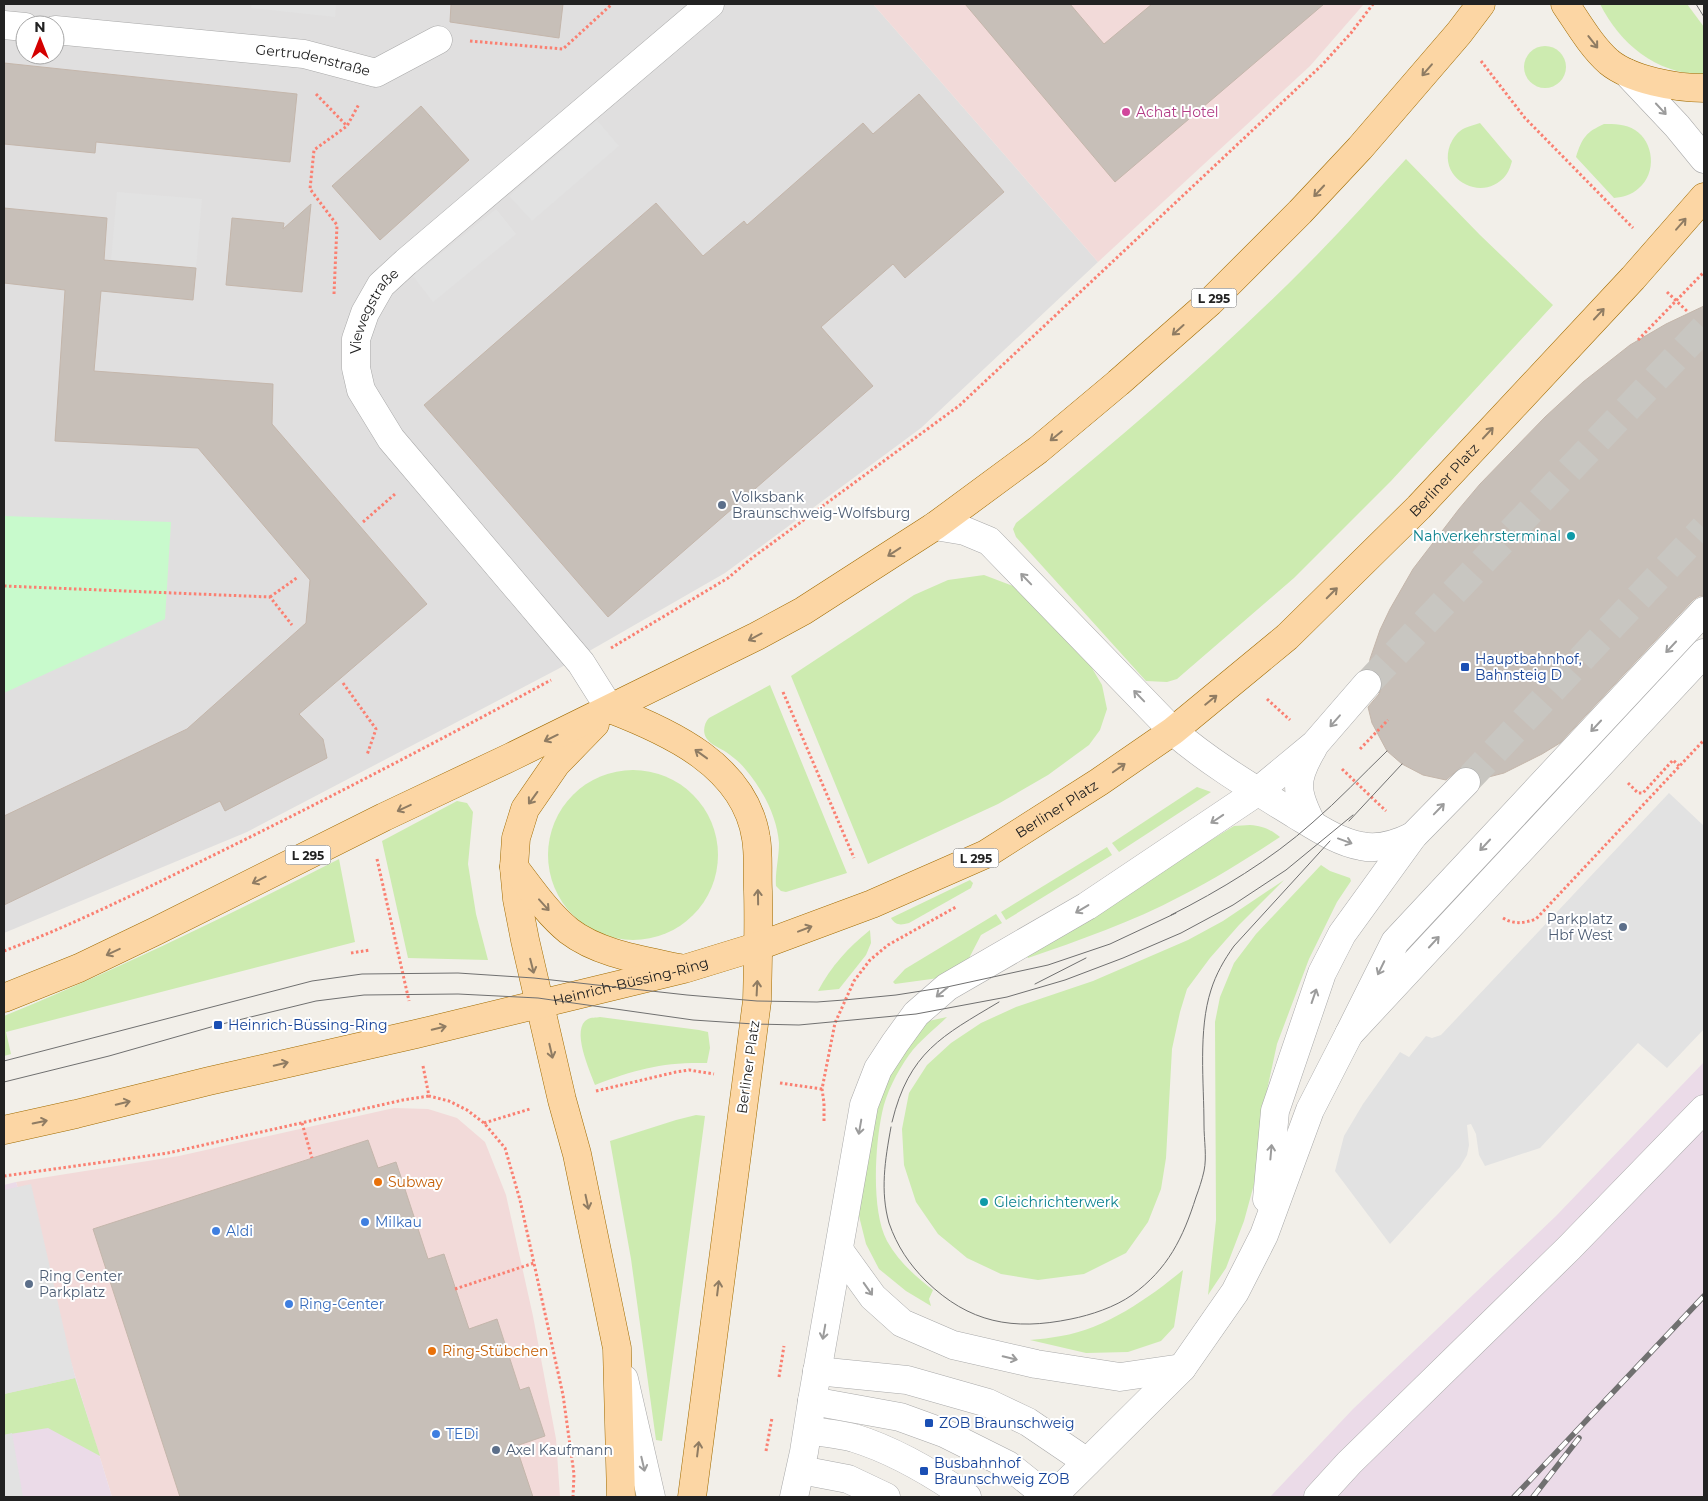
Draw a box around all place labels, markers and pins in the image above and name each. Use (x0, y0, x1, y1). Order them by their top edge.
place label: Achat Hotel (1136, 103, 1219, 121)
marker: Achat Hotel (1120, 106, 1132, 118)
place label: Volksbank Braunschweig-Wolfsburg (732, 488, 910, 522)
marker: Volksbank Braunschweig-Wolfsburg (716, 499, 728, 511)
place label: Nahverkehrsterminal (1413, 527, 1561, 545)
marker: Nahverkehrsterminal (1565, 530, 1577, 542)
place label: Hauptbahnhof, Bahnsteig D (1475, 650, 1582, 684)
marker: Hauptbahnhof, Bahnsteig D (1459, 661, 1471, 673)
place label: Parkplatz Hbf West (1547, 910, 1613, 944)
marker: Parkplatz Hbf West (1617, 921, 1629, 933)
place label: Heinrich-Büssing-Ring (228, 1016, 388, 1034)
marker: Heinrich-Büssing-Ring (212, 1019, 224, 1031)
place label: Subway (388, 1173, 443, 1191)
marker: Subway (372, 1176, 384, 1188)
place label: Gleichrichterwerk (994, 1193, 1119, 1211)
marker: Gleichrichterwerk (978, 1196, 990, 1208)
place label: Milkau (375, 1213, 422, 1231)
marker: Milkau (359, 1216, 371, 1228)
place label: Aldi (226, 1222, 253, 1240)
marker: Aldi (210, 1225, 222, 1237)
place label: Ring Center Parkplatz (39, 1267, 123, 1301)
marker: Ring Center Parkplatz (23, 1278, 35, 1290)
place label: Ring-Center (299, 1295, 385, 1313)
marker: Ring-Center (283, 1298, 295, 1310)
place label: Ring-Stübchen (442, 1342, 548, 1360)
marker: Ring-Stübchen (426, 1345, 438, 1357)
place label: ZOB Braunschweig (939, 1414, 1075, 1432)
marker: ZOB Braunschweig (923, 1417, 935, 1429)
place label: TEDi (446, 1425, 479, 1443)
marker: TEDi (430, 1428, 442, 1440)
place label: Axel Kaufmann (506, 1441, 613, 1459)
marker: Axel Kaufmann (490, 1444, 502, 1456)
place label: Busbahnhof Braunschweig ZOB (934, 1454, 1070, 1488)
marker: Busbahnhof Braunschweig ZOB (918, 1465, 930, 1477)

